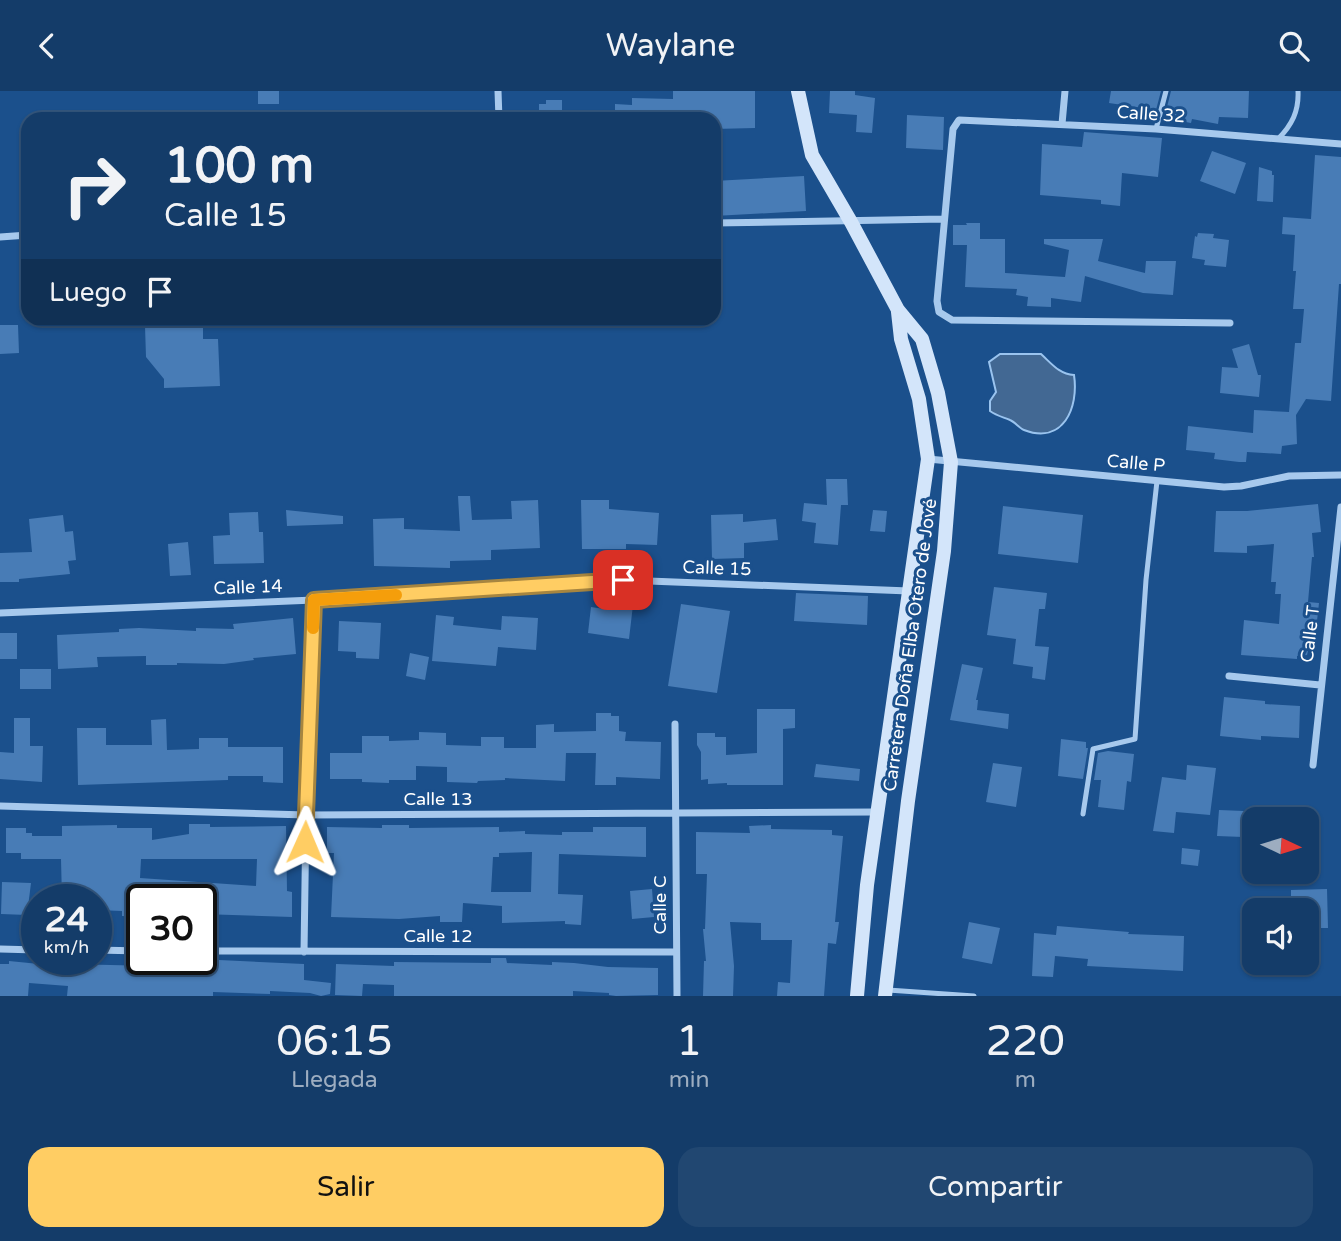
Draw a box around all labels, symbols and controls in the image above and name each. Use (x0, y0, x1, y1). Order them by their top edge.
icon: back (28, 27, 66, 65)
text: Waylane (606, 27, 735, 65)
icon: search (1275, 27, 1313, 65)
street label: Calle 32 (1116, 101, 1186, 127)
text: 100 m (164, 137, 314, 196)
icon: right (49, 140, 140, 231)
text: Calle 15 (164, 197, 287, 235)
icon: arrive (141, 273, 179, 311)
text: Luego (49, 277, 127, 308)
street label: Calle P (1106, 449, 1166, 477)
street label: Carretera Doña Elba Otero de Jové (879, 497, 941, 793)
pin (593, 550, 653, 610)
street label: Calle 15 (682, 556, 752, 580)
icon: arrive (604, 561, 642, 599)
street label: Calle 14 (213, 575, 283, 599)
street label: Calle T (1296, 604, 1324, 664)
street label: Calle 13 (403, 788, 473, 810)
position arrow (268, 805, 342, 879)
north arrow (1242, 807, 1320, 884)
map controls (1242, 807, 1319, 975)
street label: Calle C (649, 876, 671, 934)
speed limit sign: 30 (126, 884, 217, 975)
button: sound (1242, 898, 1319, 975)
text: 24 (45, 899, 88, 941)
street label: Calle 12 (403, 925, 473, 947)
text: km/h (44, 936, 89, 958)
text: 06:15 (276, 1016, 393, 1067)
text: 1 (676, 1016, 702, 1067)
text: 220 (986, 1016, 1065, 1067)
text: Llegada (291, 1066, 378, 1094)
text: min (669, 1066, 710, 1094)
text: m (1015, 1066, 1036, 1094)
button: Salir (28, 1147, 664, 1227)
button: Compartir (678, 1147, 1313, 1227)

